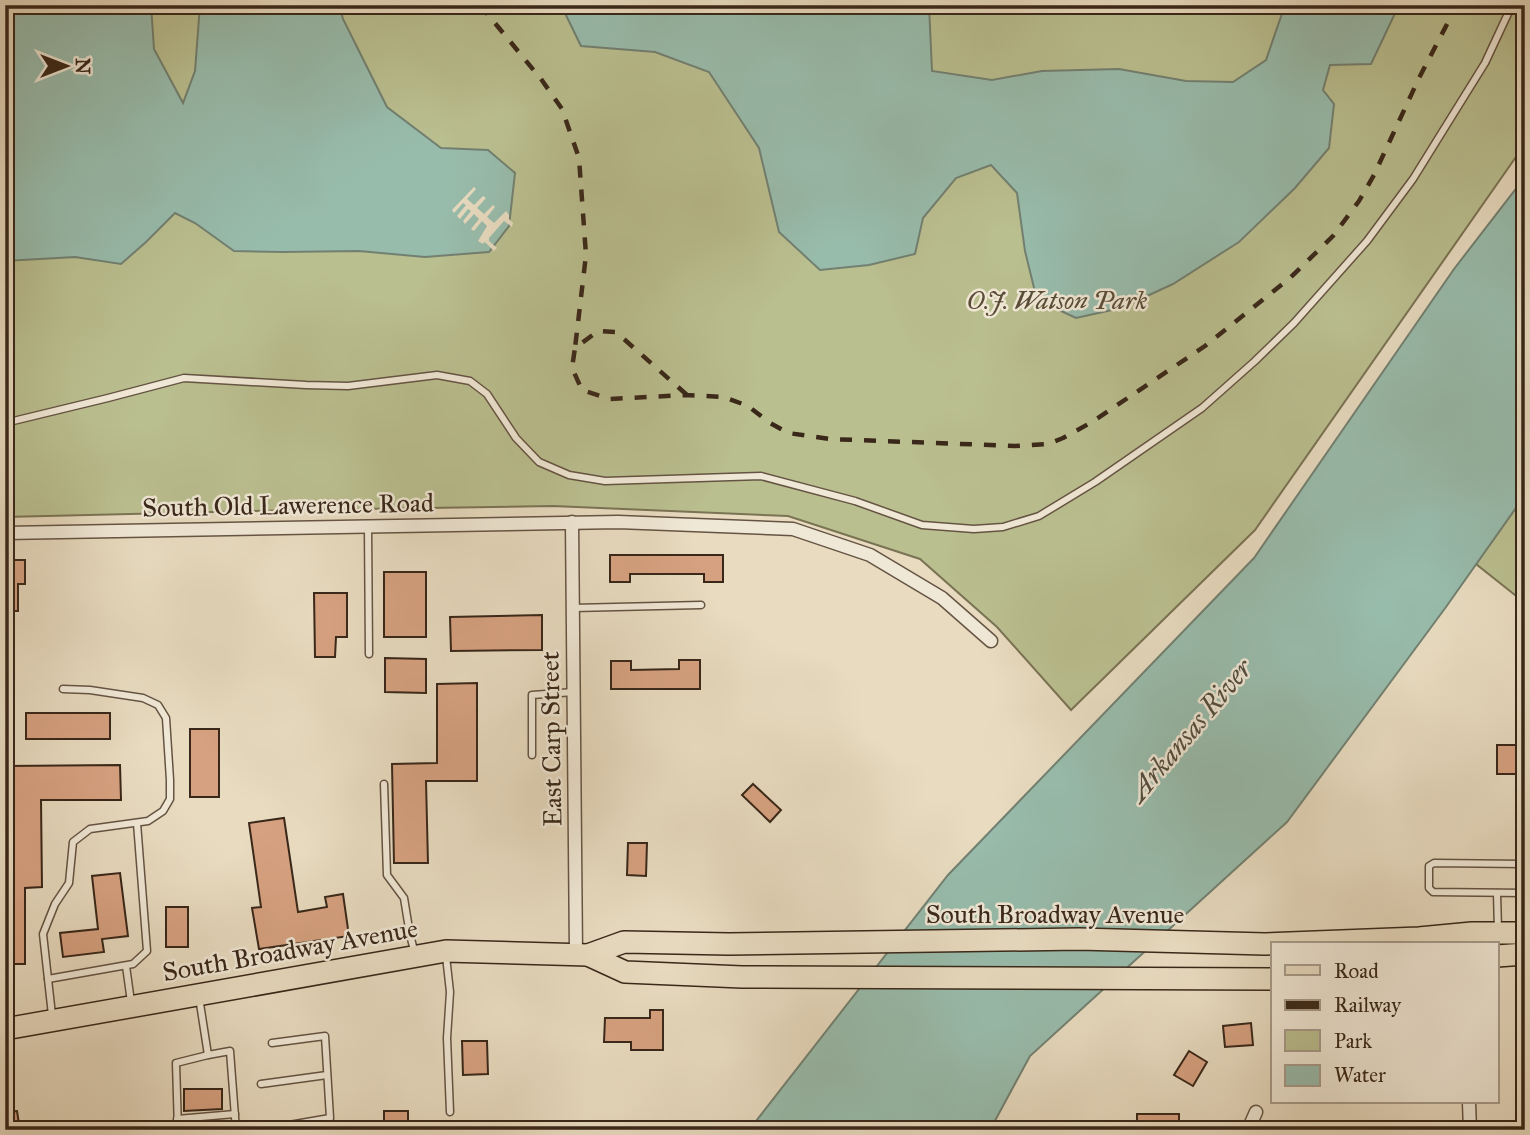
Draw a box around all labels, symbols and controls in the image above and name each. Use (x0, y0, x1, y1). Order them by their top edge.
north arrow (32, 32, 102, 102)
text: N (71, 58, 94, 74)
park label: O.J. Watson Park (967, 284, 1148, 316)
street label: South Old Lawerence Road (142, 486, 434, 524)
street label: East Carp Street (533, 651, 569, 827)
water label: Arkansas River (1118, 651, 1261, 811)
street label: South Broadway Avenue (926, 898, 1185, 930)
street label: South Broadway Avenue (160, 912, 420, 988)
legend (1271, 942, 1498, 1104)
text: Road (1334, 958, 1379, 984)
text: Railway (1334, 992, 1402, 1018)
text: Park (1334, 1028, 1372, 1054)
text: Water (1334, 1062, 1386, 1088)

